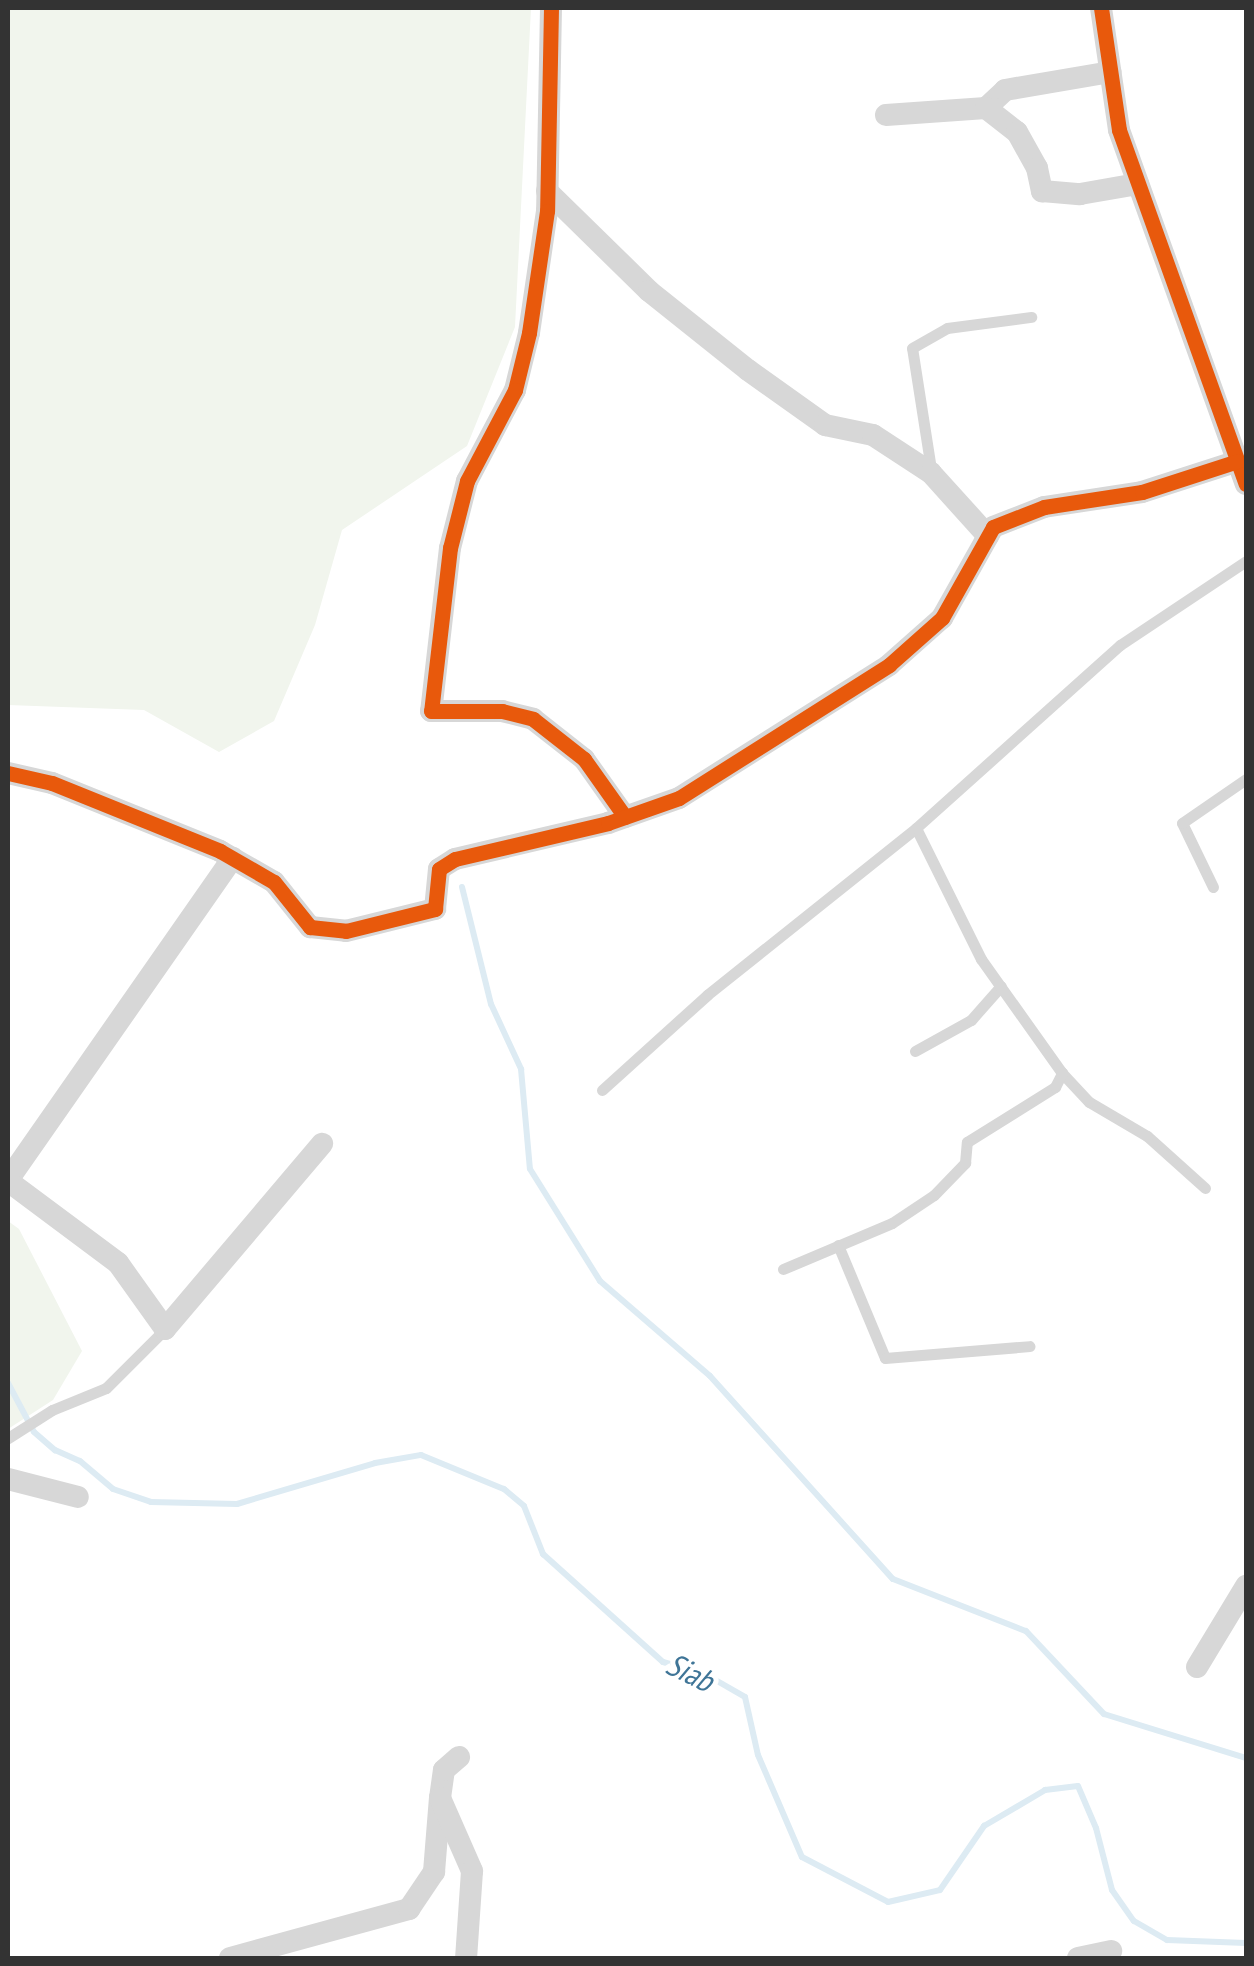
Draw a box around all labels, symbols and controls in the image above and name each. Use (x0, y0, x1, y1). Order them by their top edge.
water label: Siab (660, 1644, 720, 1700)

